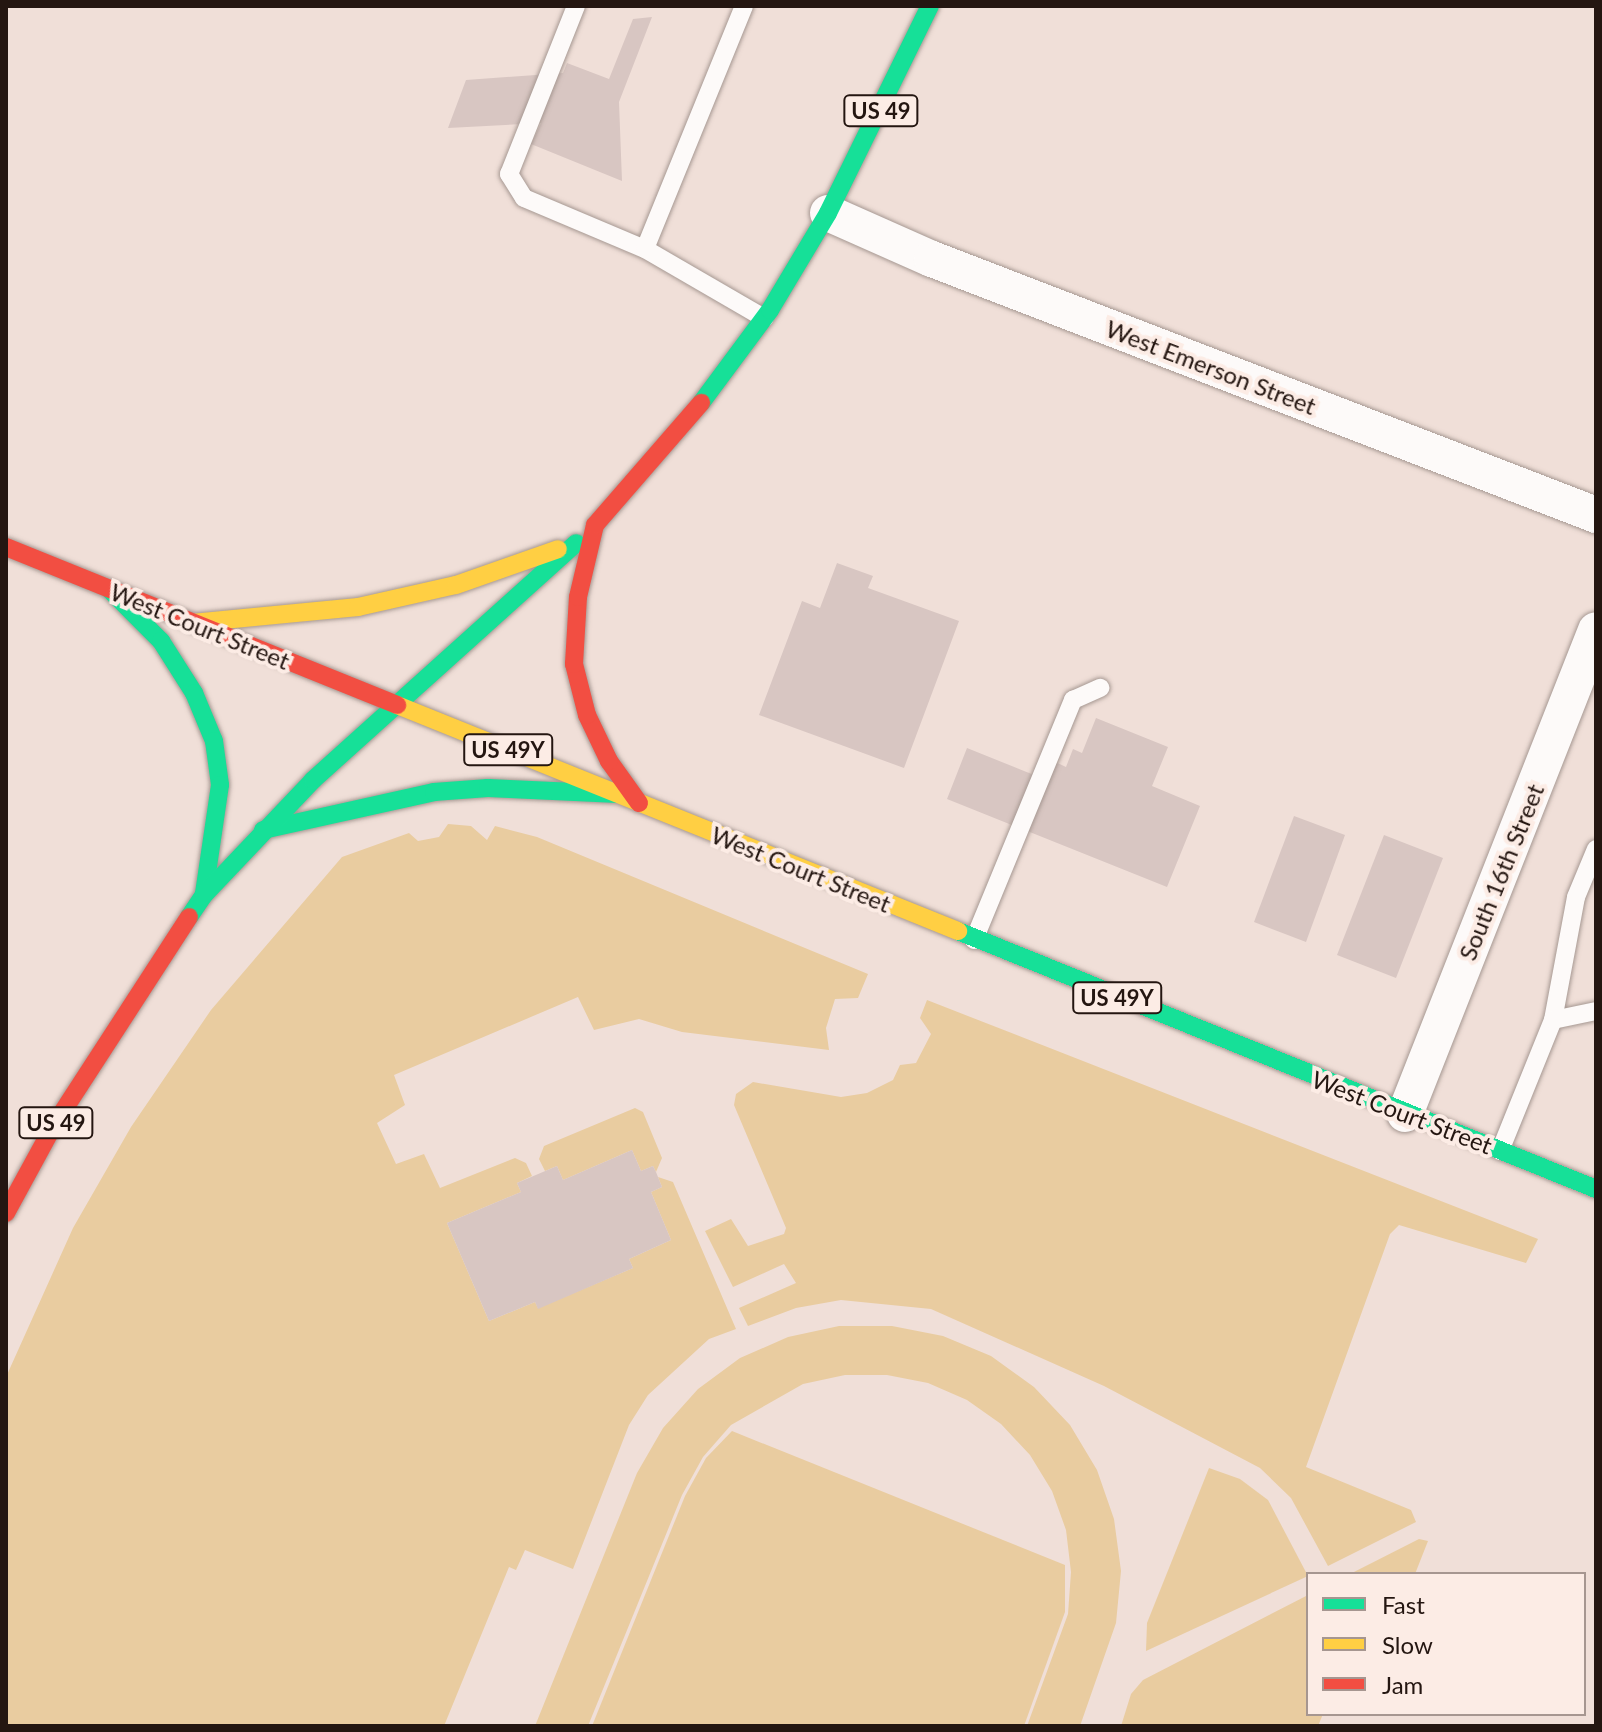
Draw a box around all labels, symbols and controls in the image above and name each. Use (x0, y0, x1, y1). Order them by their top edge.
road number: US 49 (843, 93, 919, 129)
street label: West Emerson Street (1102, 314, 1320, 420)
street label: West Court Street (106, 577, 294, 675)
road number: US 49Y (462, 732, 554, 768)
street label: South 16th Street (1453, 780, 1549, 964)
street label: West Court Street (707, 820, 895, 918)
road number: US 49Y (1071, 980, 1163, 1016)
street label: West Court Street (1308, 1064, 1496, 1160)
road number: US 49 (18, 1105, 94, 1141)
legend (1306, 1572, 1586, 1716)
text: Fast (1382, 1590, 1425, 1619)
text: Slow (1382, 1630, 1433, 1659)
text: Jam (1382, 1670, 1423, 1699)

